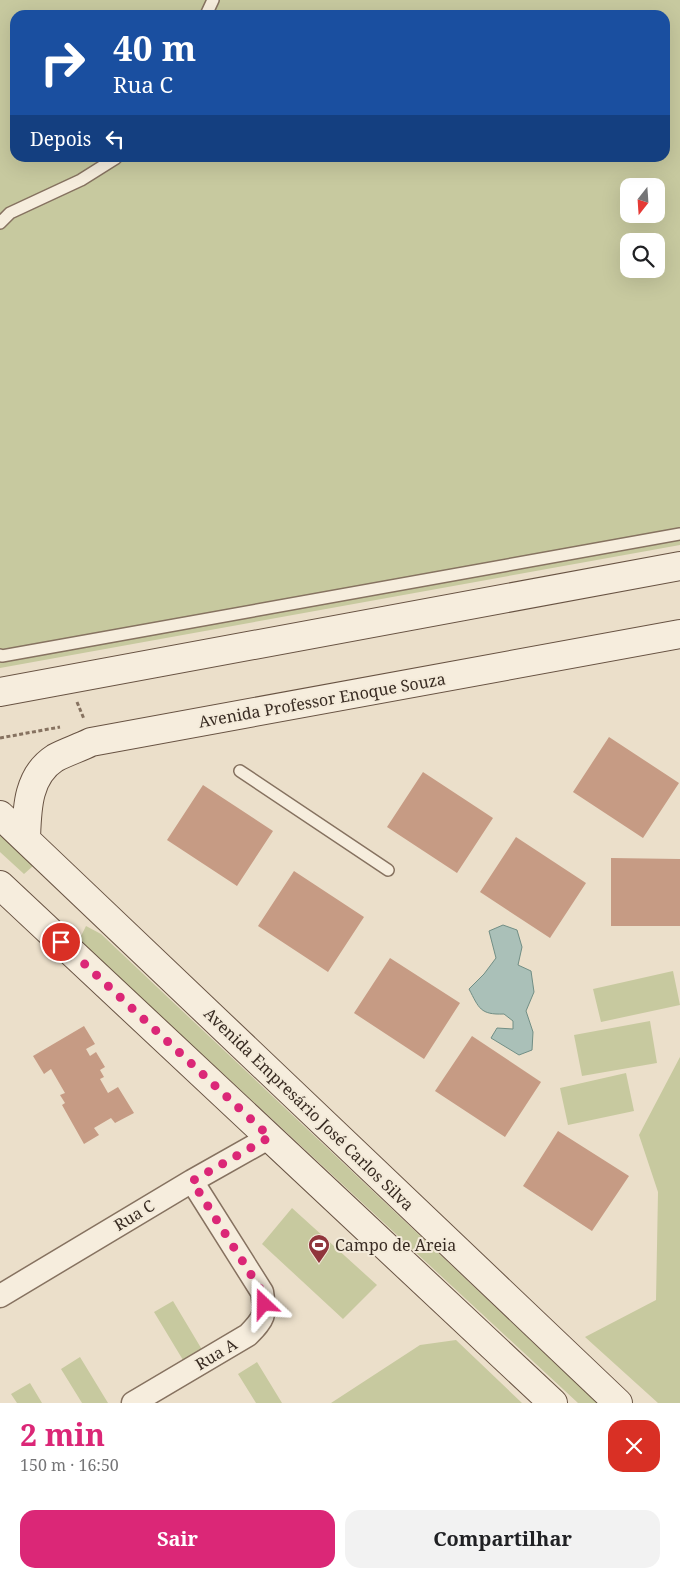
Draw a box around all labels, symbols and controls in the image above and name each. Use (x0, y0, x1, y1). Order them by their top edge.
text: 40 m (113, 24, 196, 71)
icon: right (30, 30, 95, 95)
text: Rua C (113, 69, 173, 99)
icon: left (101, 125, 129, 153)
text: Depois (30, 126, 91, 152)
north arrow (620, 178, 665, 222)
map controls (620, 178, 665, 278)
button: search (620, 233, 665, 278)
street label: Avenida Professor Enoque Souza (197, 667, 447, 733)
pin (40, 921, 82, 963)
icon: arrive (47, 928, 75, 956)
street label: Avenida Empresário José Carlos Silva (199, 1003, 419, 1215)
street label: Rua C (110, 1194, 159, 1236)
sports icon: Campo de Areia (307, 1233, 331, 1264)
place label: Campo de Areia (335, 1234, 456, 1256)
position arrow (237, 1277, 289, 1329)
street label: Rua A (191, 1333, 242, 1375)
text: 2 min (20, 1414, 105, 1455)
button: close (608, 1420, 660, 1472)
text: 150 m · 16:50 (20, 1454, 119, 1476)
button: Sair (20, 1510, 335, 1568)
button: Compartilhar (345, 1510, 660, 1568)

